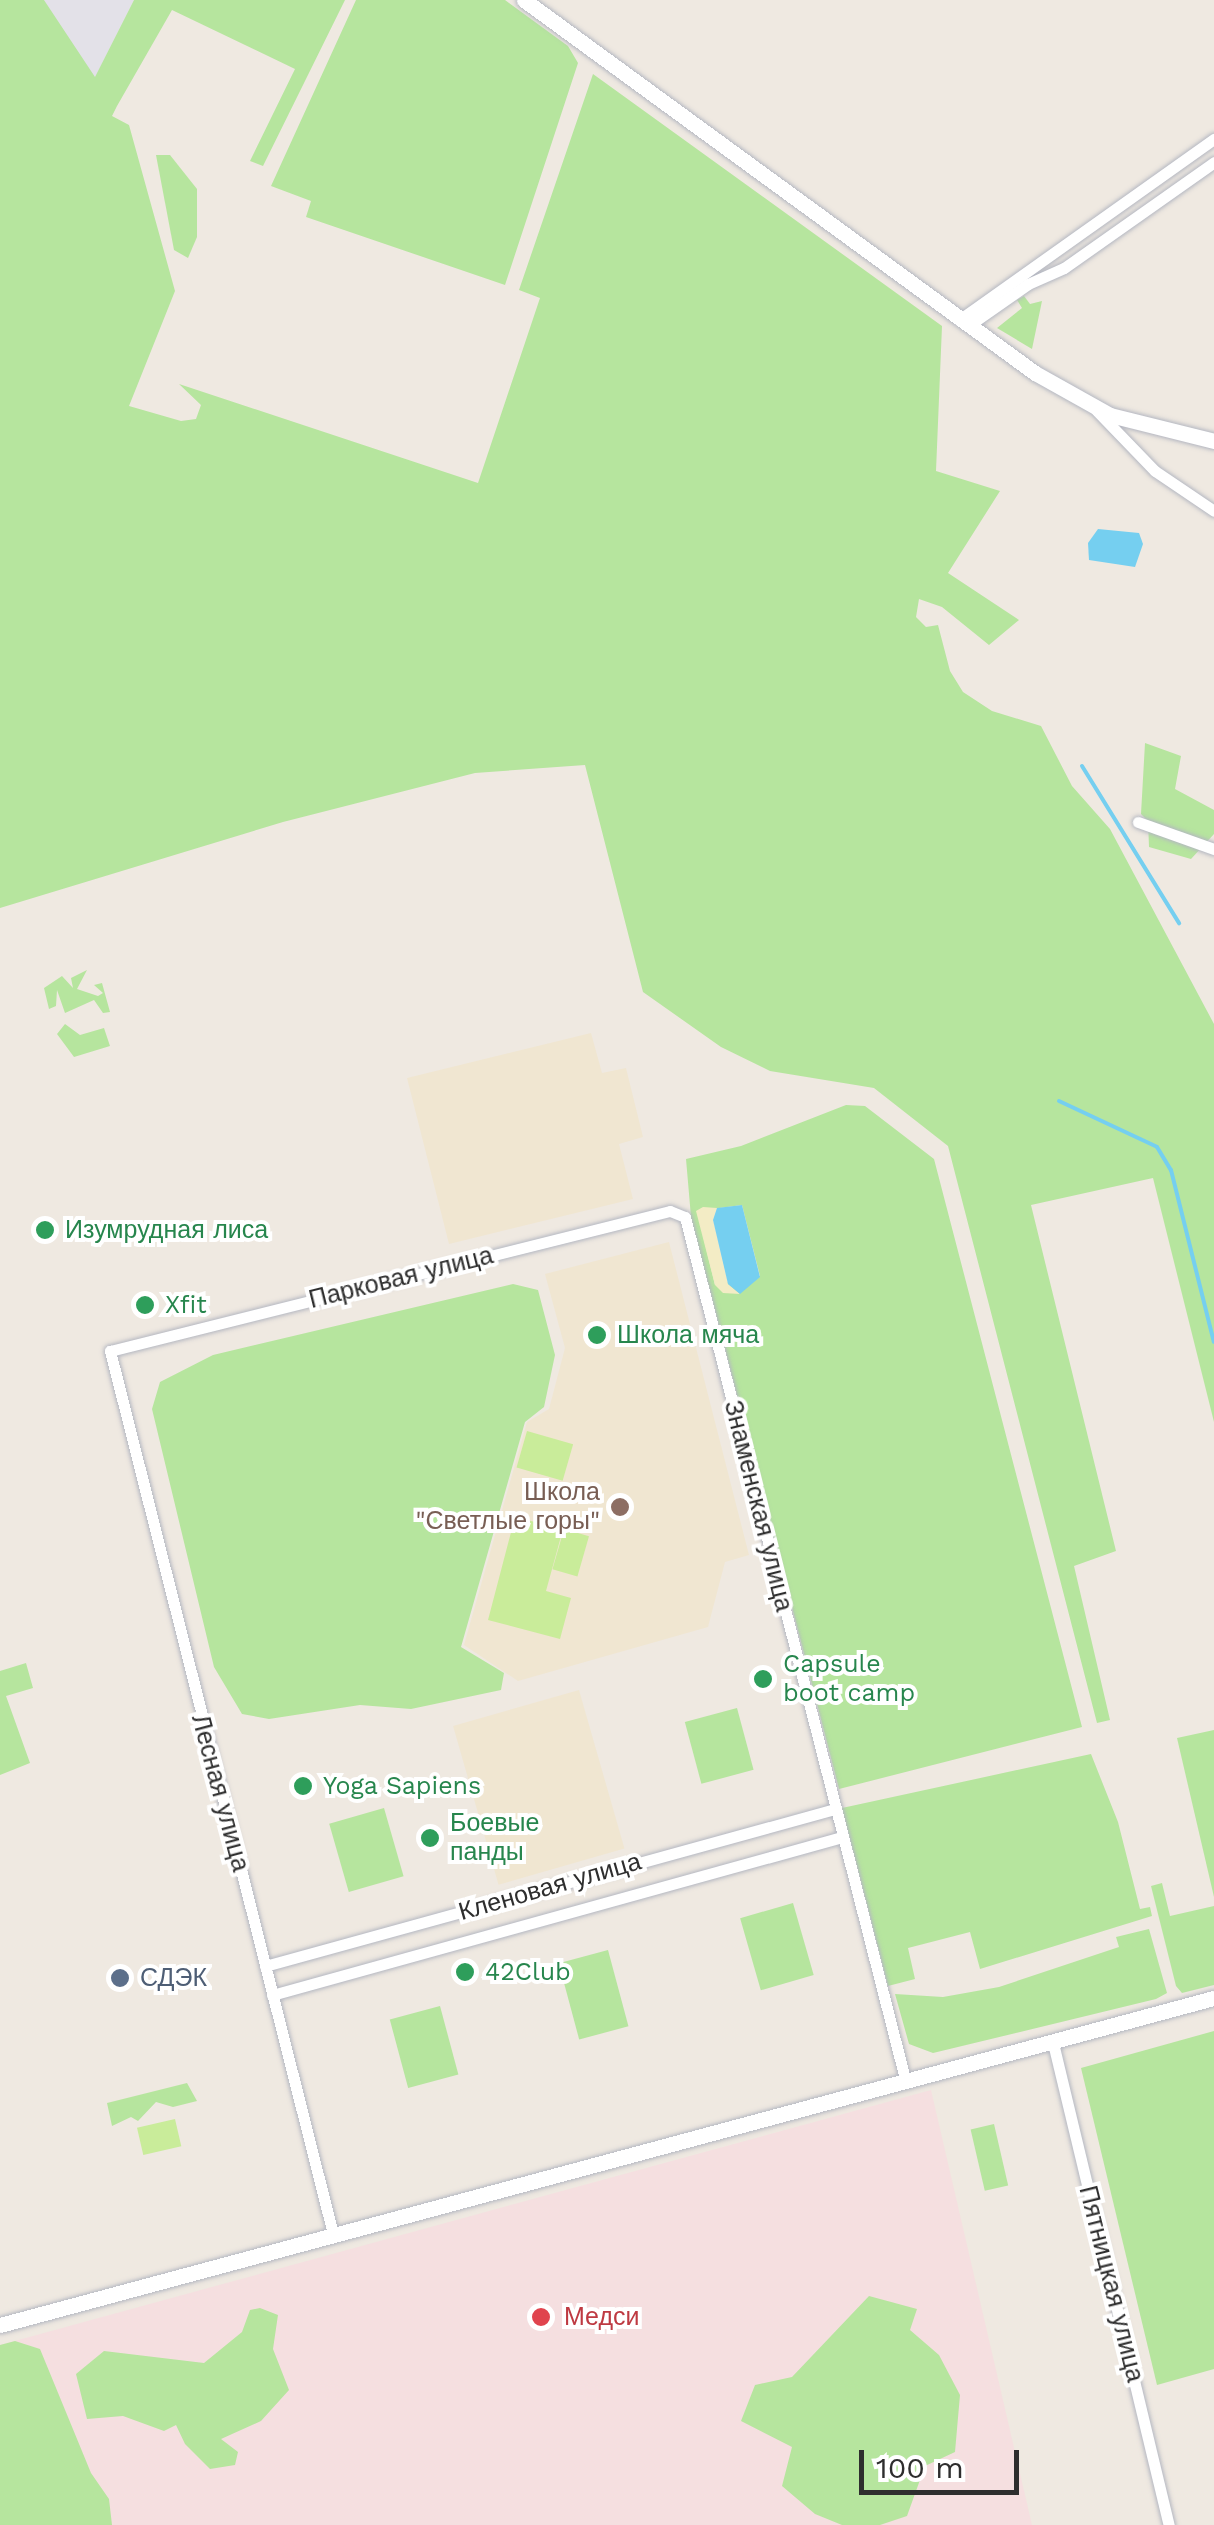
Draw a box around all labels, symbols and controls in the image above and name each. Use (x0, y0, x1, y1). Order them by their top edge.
place label: Изумрудная лиса (65, 1215, 268, 1245)
marker: Изумрудная лиса (34, 1219, 56, 1241)
street label: Парковая улица (306, 1241, 496, 1315)
place label: Xfit (165, 1290, 207, 1320)
marker: Xfit (134, 1294, 156, 1316)
place label: Школа мяча (617, 1320, 759, 1350)
marker: Школа мяча (586, 1324, 608, 1346)
street label: Знаменская улица (717, 1397, 799, 1615)
place label: Школа "Светлые горы" (415, 1478, 600, 1537)
marker: Школа "Светлые горы" (609, 1496, 631, 1518)
place label: Capsule boot camp (783, 1650, 915, 1709)
marker: Capsule boot camp (752, 1668, 774, 1690)
street label: Лесная улица (185, 1711, 255, 1875)
place label: Yoga Sapiens (323, 1771, 482, 1801)
marker: Yoga Sapiens (292, 1775, 314, 1797)
place label: Боевые панды (450, 1809, 539, 1868)
marker: Боевые панды (419, 1827, 441, 1849)
street label: Кленовая улица (455, 1847, 645, 1927)
place label: 42Club (485, 1957, 571, 1987)
marker: 42Club (454, 1961, 476, 1983)
place label: СДЭК (140, 1963, 207, 1993)
marker: СДЭК (109, 1967, 131, 1989)
street label: Пятницкая улица (1072, 2183, 1150, 2385)
place label: Медси (564, 2302, 640, 2332)
marker: Медси (528, 2304, 554, 2330)
scale bar (864, 2430, 1024, 2492)
text: 100 m (876, 2450, 964, 2485)

